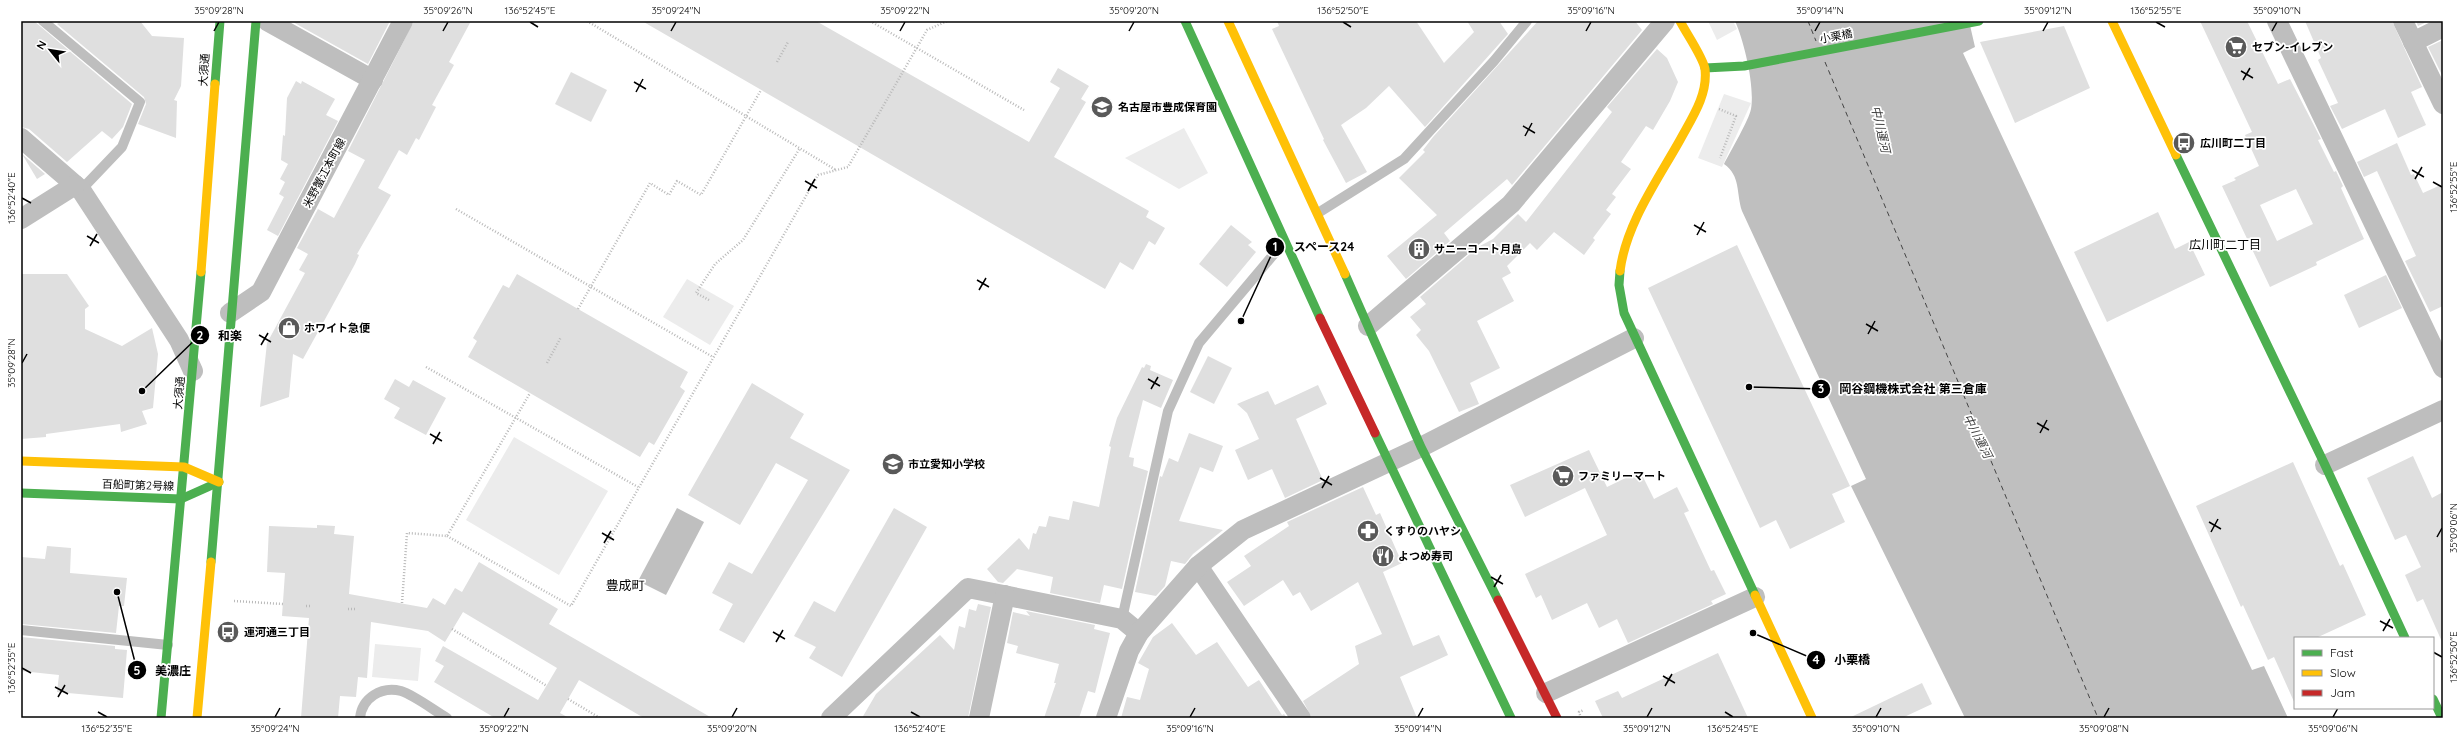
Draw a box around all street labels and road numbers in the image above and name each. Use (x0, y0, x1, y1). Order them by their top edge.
street label: 小栗橋 (1818, 26, 1854, 46)
street label: 大須通 (196, 53, 212, 87)
street label: 米野蟹江本町線 (300, 136, 348, 210)
street label: 大須通 (171, 376, 187, 410)
street label: 百船町第2号線 (102, 477, 174, 493)

